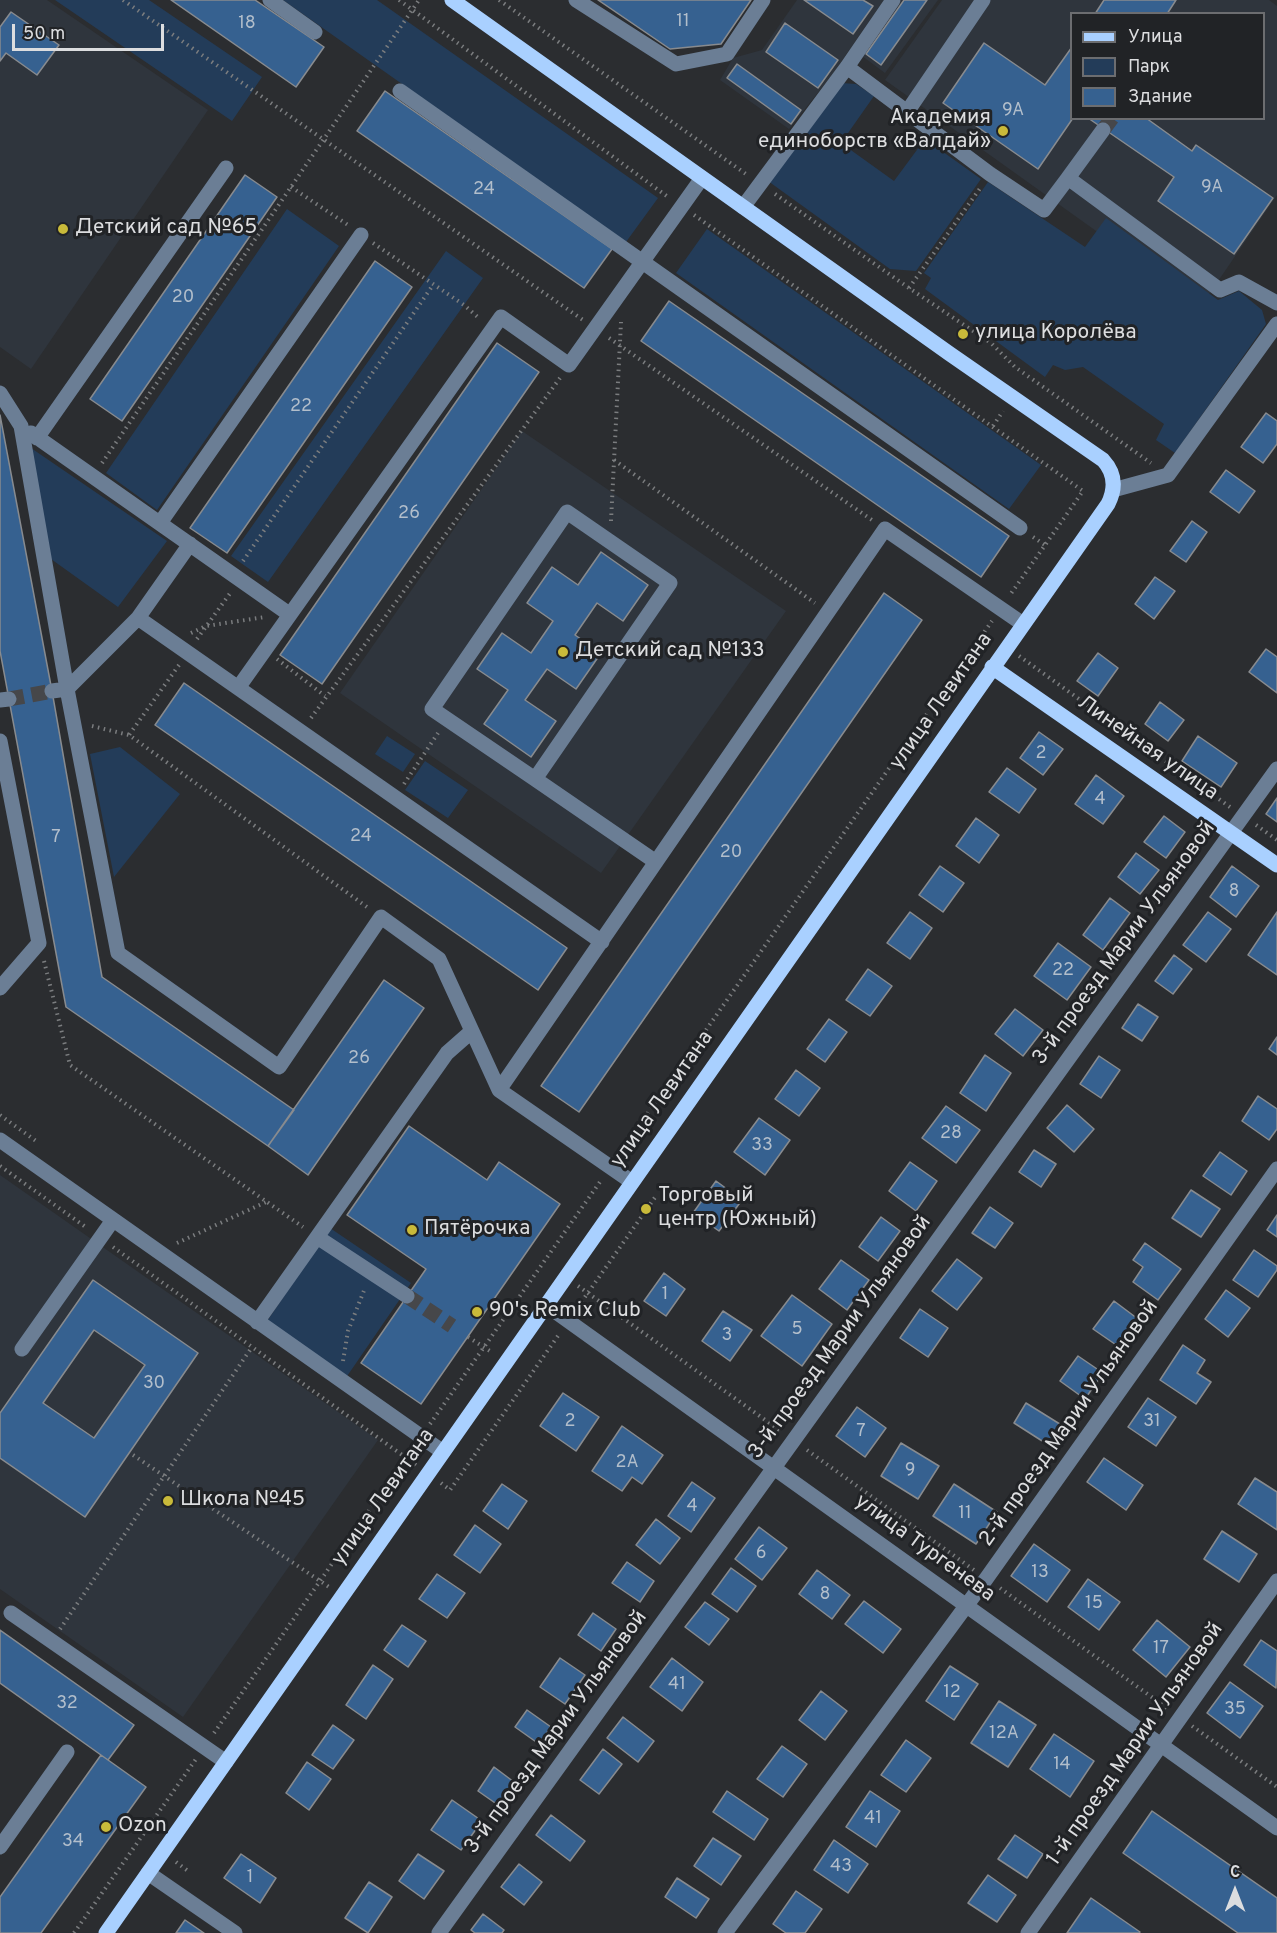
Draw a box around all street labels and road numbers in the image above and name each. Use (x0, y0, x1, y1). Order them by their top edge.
street label: улица Левитана (885, 629, 999, 775)
street label: Линейная улица (1072, 691, 1222, 807)
street label: 3-й проезд Марии Ульяновой (1028, 817, 1222, 1071)
street label: улица Левитана (606, 1027, 720, 1173)
street label: 3-й проезд Марии Ульяновой (744, 1211, 938, 1465)
street label: 2-й проезд Марии Ульяновой (975, 1296, 1165, 1552)
street label: улица Левитана (327, 1425, 441, 1571)
street label: улица Тургенева (849, 1490, 999, 1608)
street label: 3-й проезд Марии Ульяновой (460, 1606, 654, 1860)
street label: 1-й проезд Марии Ульяновой (1042, 1619, 1230, 1871)

